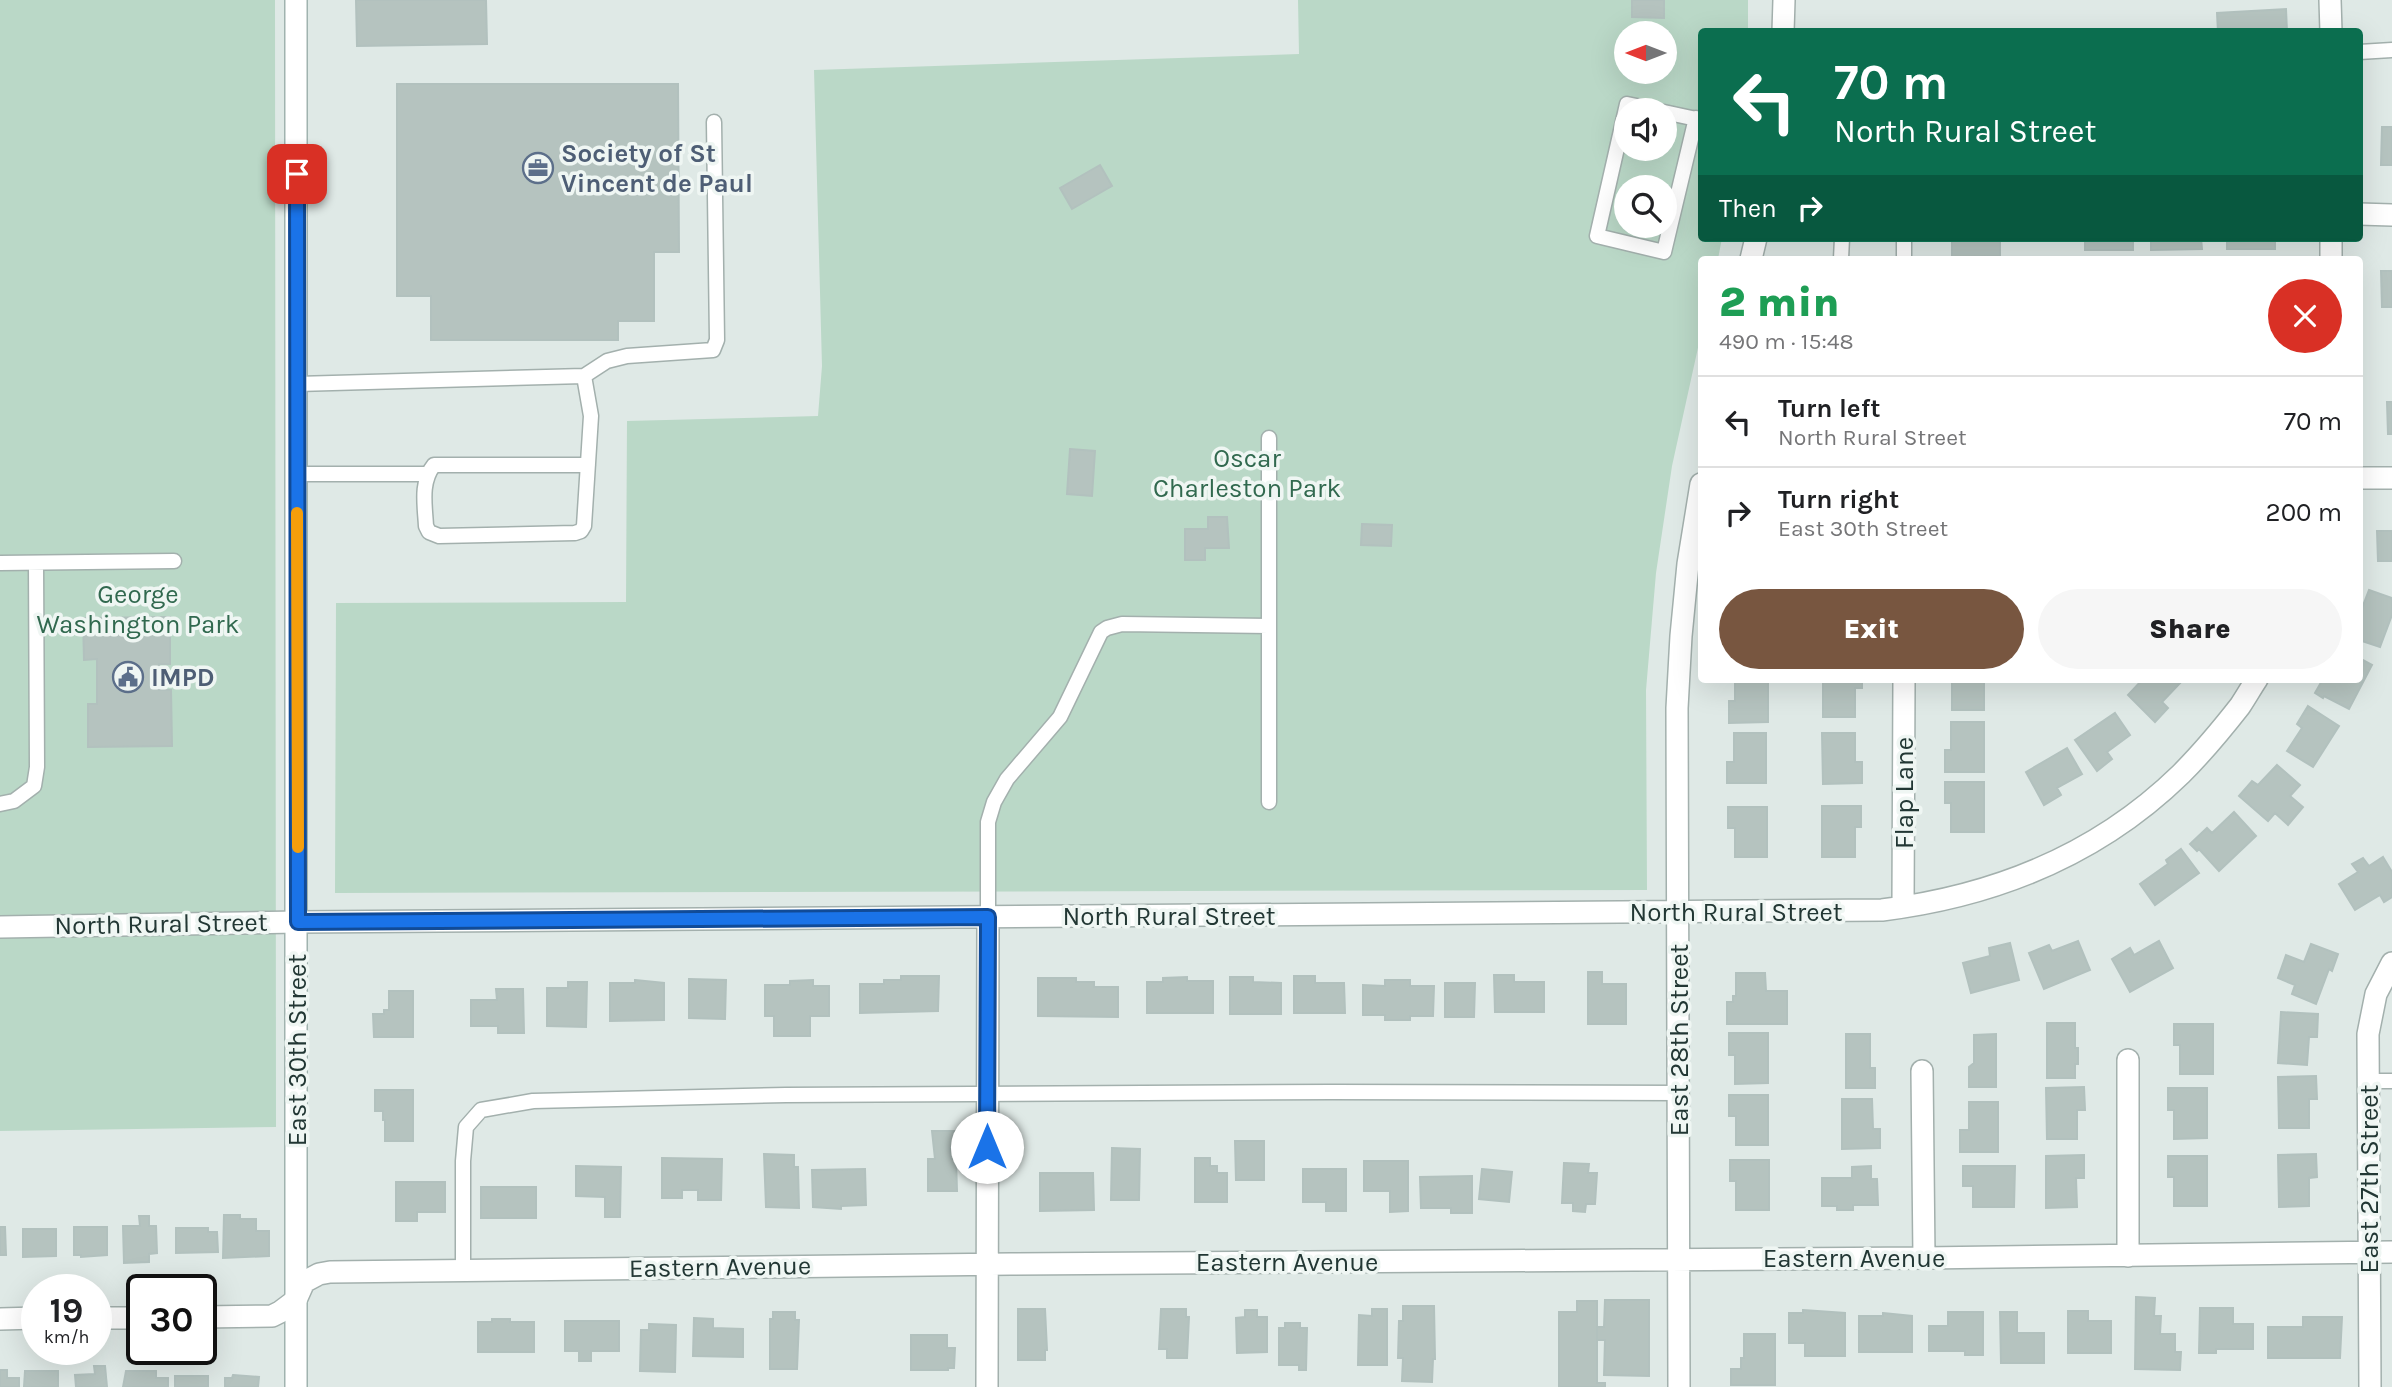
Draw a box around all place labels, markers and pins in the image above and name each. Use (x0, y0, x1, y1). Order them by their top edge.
place label: Society of St Vincent de Paul (561, 138, 753, 199)
pin (267, 144, 327, 204)
office icon: Society of St Vincent de Paul (521, 151, 555, 185)
public building icon: IMPD (111, 660, 145, 694)
place label: IMPD (151, 662, 215, 693)

